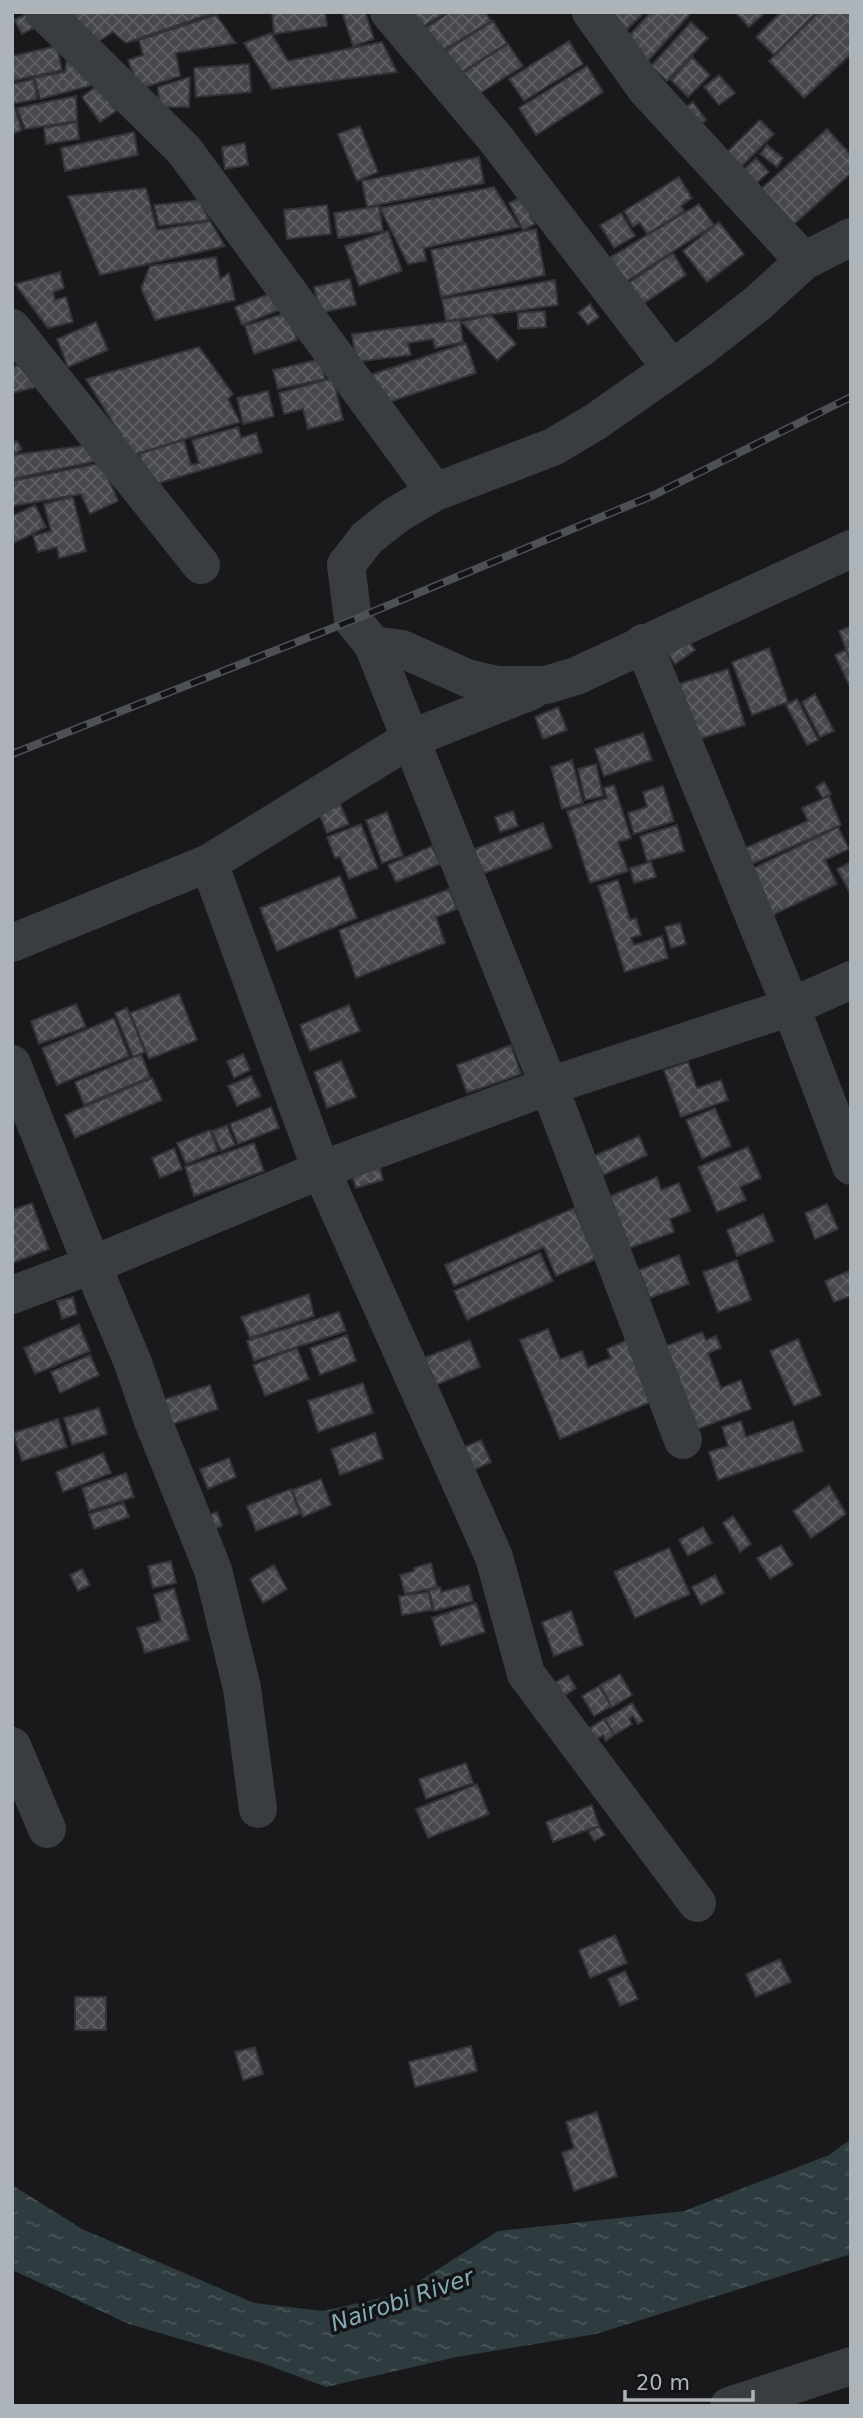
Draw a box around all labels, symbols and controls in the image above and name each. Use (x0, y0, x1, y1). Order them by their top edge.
water label: Nairobi River (327, 2263, 478, 2337)
scale bar (625, 2358, 753, 2402)
text: 20 m (636, 2371, 690, 2395)

